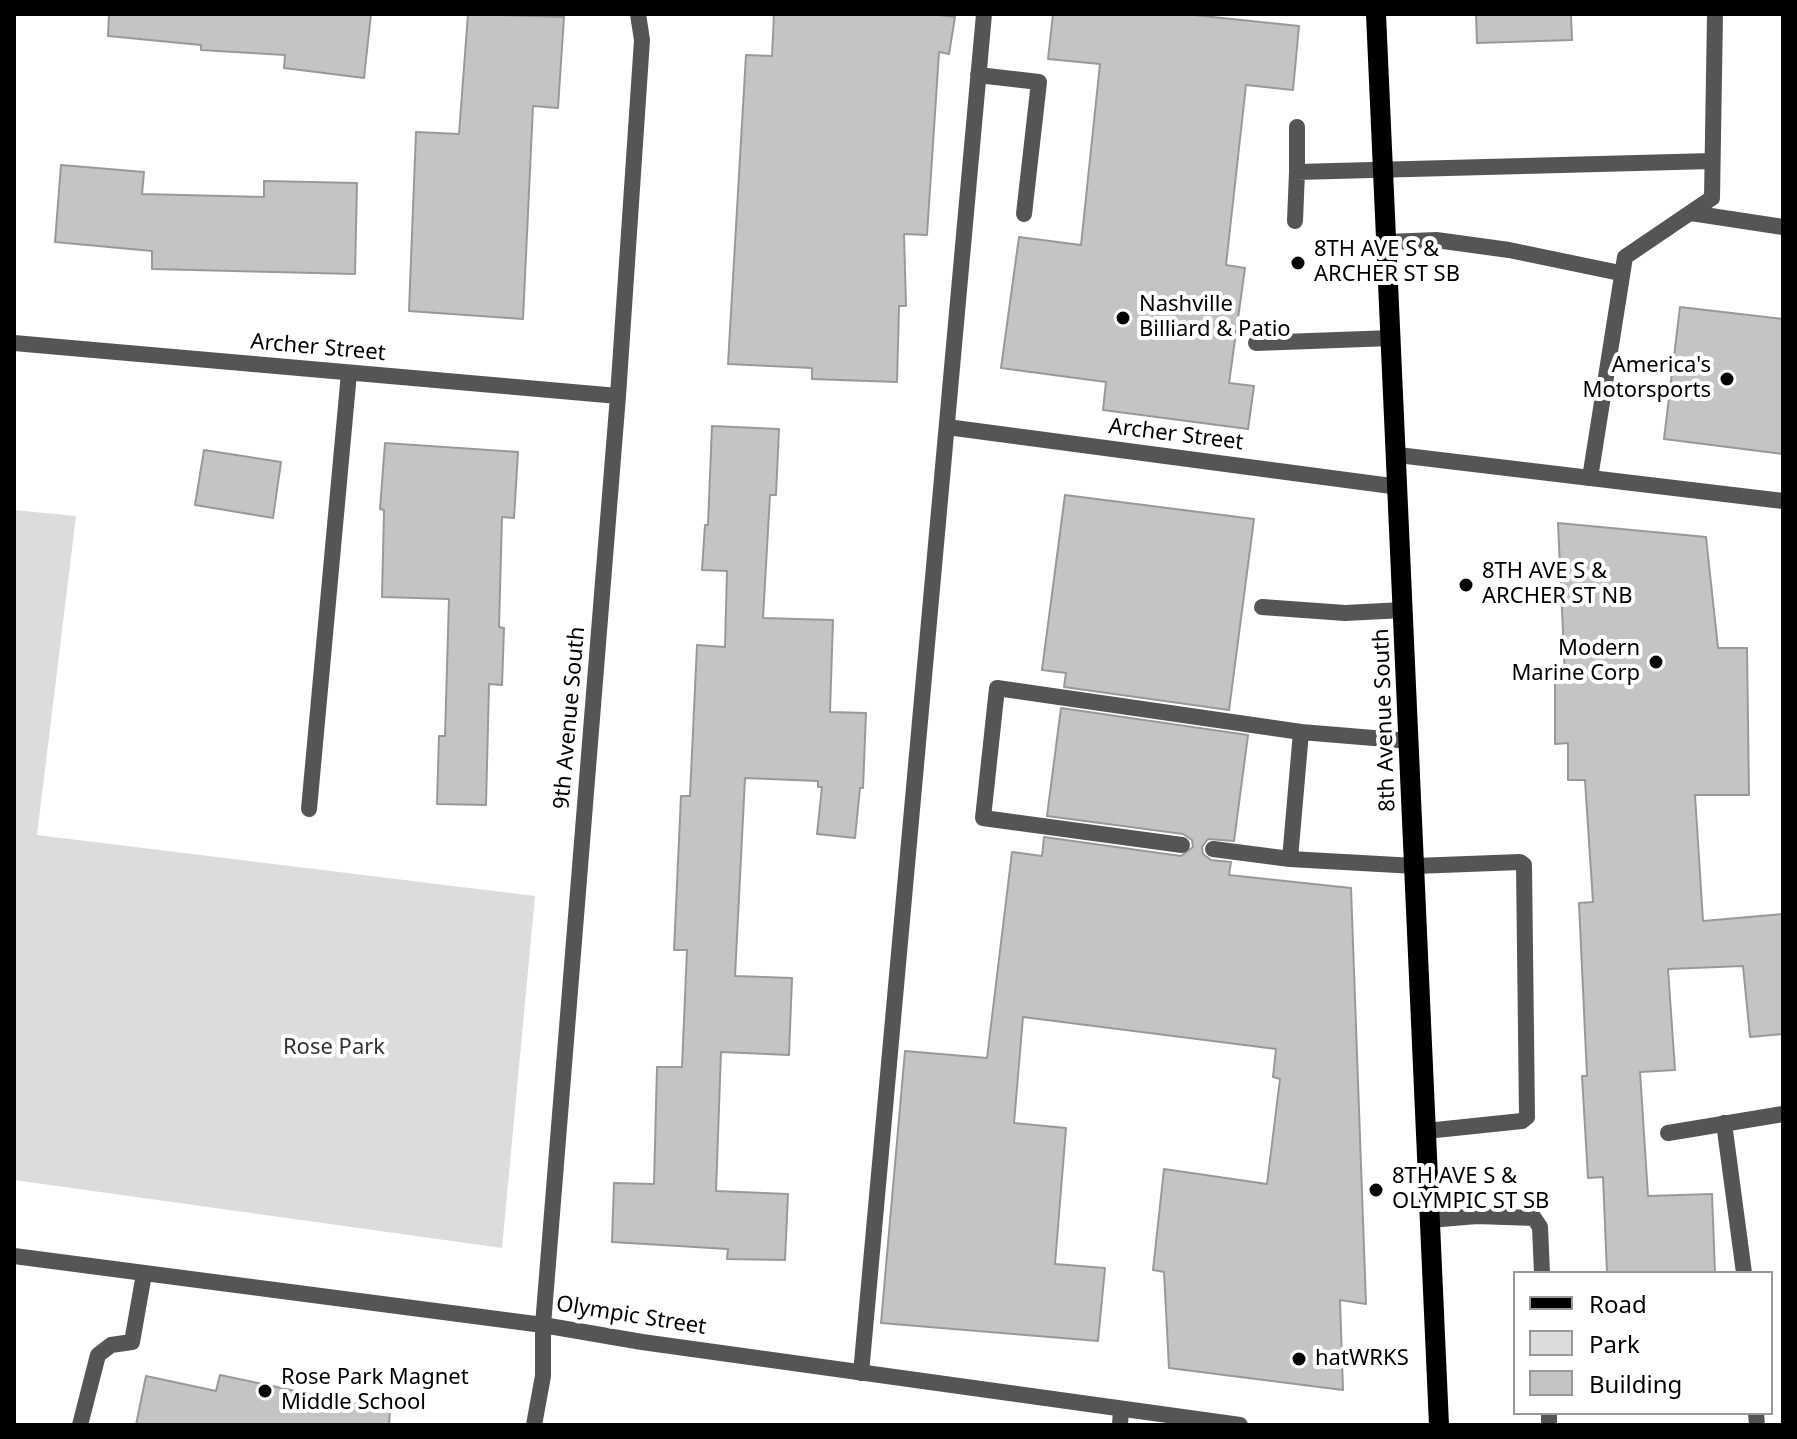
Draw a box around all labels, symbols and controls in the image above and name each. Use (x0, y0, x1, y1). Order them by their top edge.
place label: 8TH AVE S & ARCHER ST SB (1314, 237, 1460, 288)
marker: 8TH AVE S & ARCHER ST SB (1289, 254, 1307, 272)
place label: Nashville Billiard & Patio (1139, 292, 1291, 344)
marker: Nashville Billiard & Patio (1114, 309, 1132, 327)
street label: Archer Street (249, 329, 387, 367)
place label: America's Motorsports (1582, 353, 1711, 404)
marker: America's Motorsports (1718, 370, 1736, 388)
street label: Archer Street (1107, 414, 1245, 456)
place label: 8TH AVE S & ARCHER ST NB (1482, 559, 1633, 610)
marker: 8TH AVE S & ARCHER ST NB (1457, 576, 1475, 594)
street label: 9th Avenue South (549, 626, 591, 810)
street label: 8th Avenue South (1369, 628, 1401, 812)
place label: Modern Marine Corp (1511, 636, 1640, 688)
marker: Modern Marine Corp (1647, 653, 1665, 671)
park label: Rose Park (283, 1035, 385, 1061)
place label: 8TH AVE S & OLYMPIC ST SB (1392, 1164, 1549, 1216)
marker: 8TH AVE S & OLYMPIC ST SB (1367, 1181, 1385, 1199)
legend (1513, 1271, 1773, 1415)
text: Road (1589, 1287, 1647, 1320)
street label: Olympic Street (554, 1291, 708, 1341)
text: Park (1589, 1327, 1640, 1360)
place label: hatWRKS (1315, 1346, 1409, 1372)
marker: hatWRKS (1290, 1350, 1308, 1368)
place label: Rose Park Magnet Middle School (281, 1365, 469, 1416)
text: Building (1589, 1367, 1682, 1400)
marker: Rose Park Magnet Middle School (256, 1382, 274, 1400)

